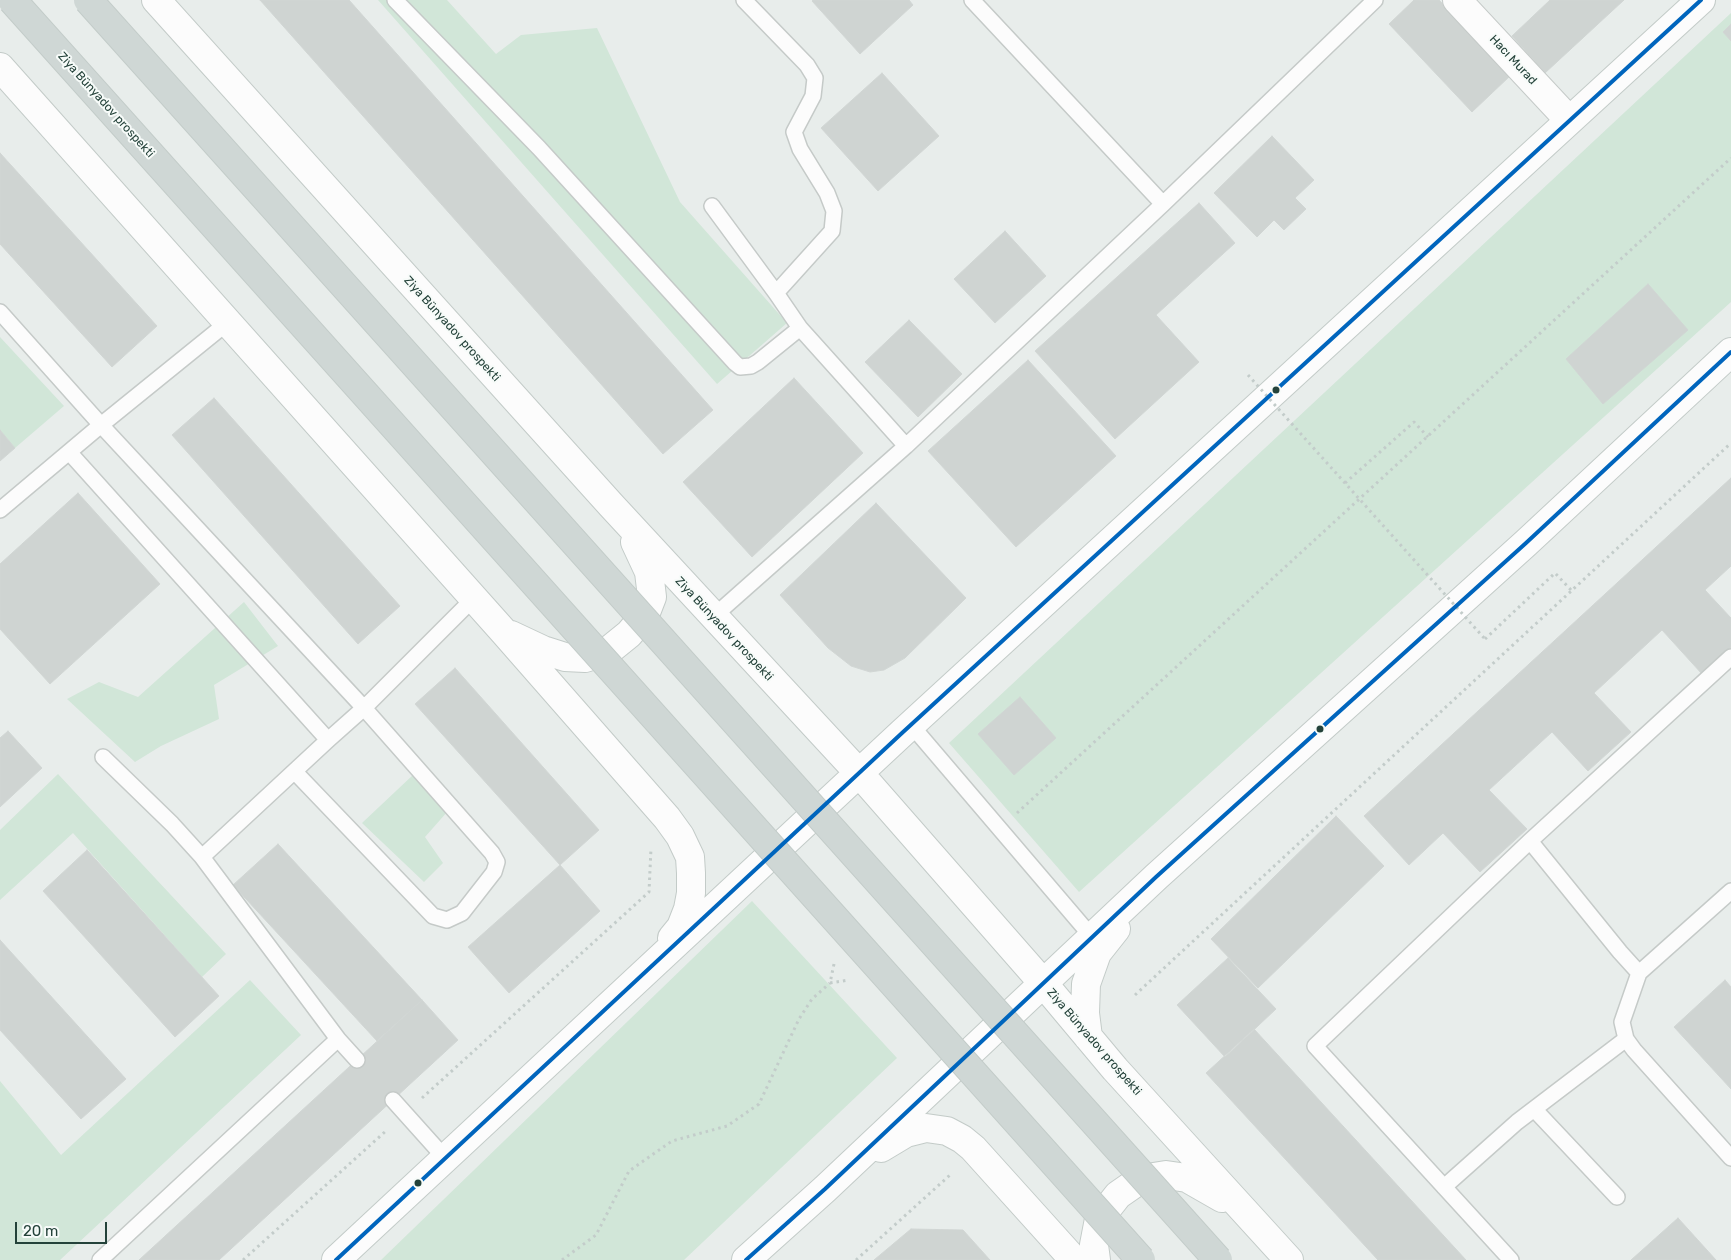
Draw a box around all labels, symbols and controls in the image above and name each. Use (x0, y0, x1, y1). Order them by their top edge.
street label: Hacı Murad (1486, 32, 1540, 88)
street label: Ziya Bünyadov prospekti (55, 49, 157, 161)
street label: Ziya Bünyadov prospekti (401, 273, 503, 385)
unlabelled marker (1271, 385, 1281, 395)
street label: Ziya Bünyadov prospekti (672, 574, 776, 684)
unlabelled marker (1315, 724, 1325, 734)
street label: Ziya Bünyadov prospekti (1044, 986, 1144, 1098)
unlabelled marker (413, 1178, 423, 1188)
scale bar (18, 1212, 110, 1244)
text: 20 m (23, 1222, 58, 1240)

